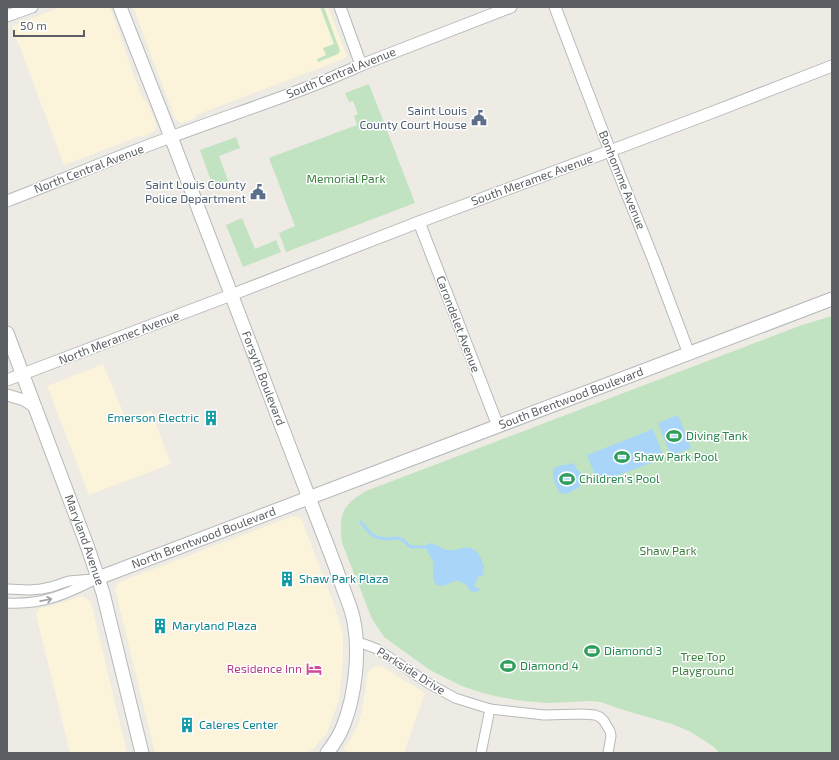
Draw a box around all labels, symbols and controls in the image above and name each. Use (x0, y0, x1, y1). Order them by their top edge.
scale bar (14, 12, 84, 38)
text: 50 m (20, 18, 47, 32)
street label: South Central Avenue (284, 44, 397, 100)
place label: Saint Louis County Court House (359, 103, 467, 131)
public building icon: Saint Louis County Court House (470, 109, 488, 127)
street label: Bonhomme Avenue (597, 128, 649, 231)
street label: North Central Avenue (32, 141, 145, 195)
street label: South Meramec Avenue (469, 151, 594, 208)
park label: Memorial Park (306, 171, 386, 185)
place label: Saint Louis County Police Department (145, 177, 247, 205)
public building icon: Saint Louis County Police Department (249, 183, 267, 201)
street label: Carondelet Avenue (434, 273, 484, 374)
street label: North Meramec Avenue (56, 308, 181, 367)
street label: Forsyth Boulevard (240, 329, 289, 427)
street label: South Brentwood Boulevard (496, 363, 645, 431)
building icon: Emerson Electric (202, 409, 220, 427)
place label: Emerson Electric (107, 410, 199, 424)
sports icon: Diving Tank (665, 427, 683, 445)
place label: Diving Tank (686, 428, 748, 442)
sports icon: Shaw Park Pool (613, 448, 631, 466)
place label: Shaw Park Pool (634, 449, 718, 463)
sports icon: Children's Pool (558, 470, 576, 488)
place label: Children's Pool (579, 471, 660, 485)
street label: Maryland Avenue (63, 493, 108, 587)
street label: North Brentwood Boulevard (129, 503, 277, 571)
park label: Shaw Park (639, 543, 697, 557)
building icon: Shaw Park Plaza (278, 570, 296, 588)
place label: Shaw Park Plaza (299, 571, 389, 585)
one-way arrow (39, 595, 52, 603)
building icon: Maryland Plaza (151, 617, 169, 635)
place label: Maryland Plaza (172, 618, 257, 632)
sports icon: Diamond 3 (583, 642, 601, 660)
place label: Diamond 3 (604, 643, 662, 657)
street label: Parkside Drive (375, 644, 448, 697)
park label: Tree Top Playground (672, 649, 734, 677)
sports icon: Diamond 4 (499, 657, 517, 675)
place label: Diamond 4 (520, 658, 579, 672)
hotel icon: Residence Inn (305, 660, 323, 678)
place label: Residence Inn (227, 661, 302, 675)
building icon: Caleres Center (178, 716, 196, 734)
place label: Caleres Center (199, 717, 279, 731)

